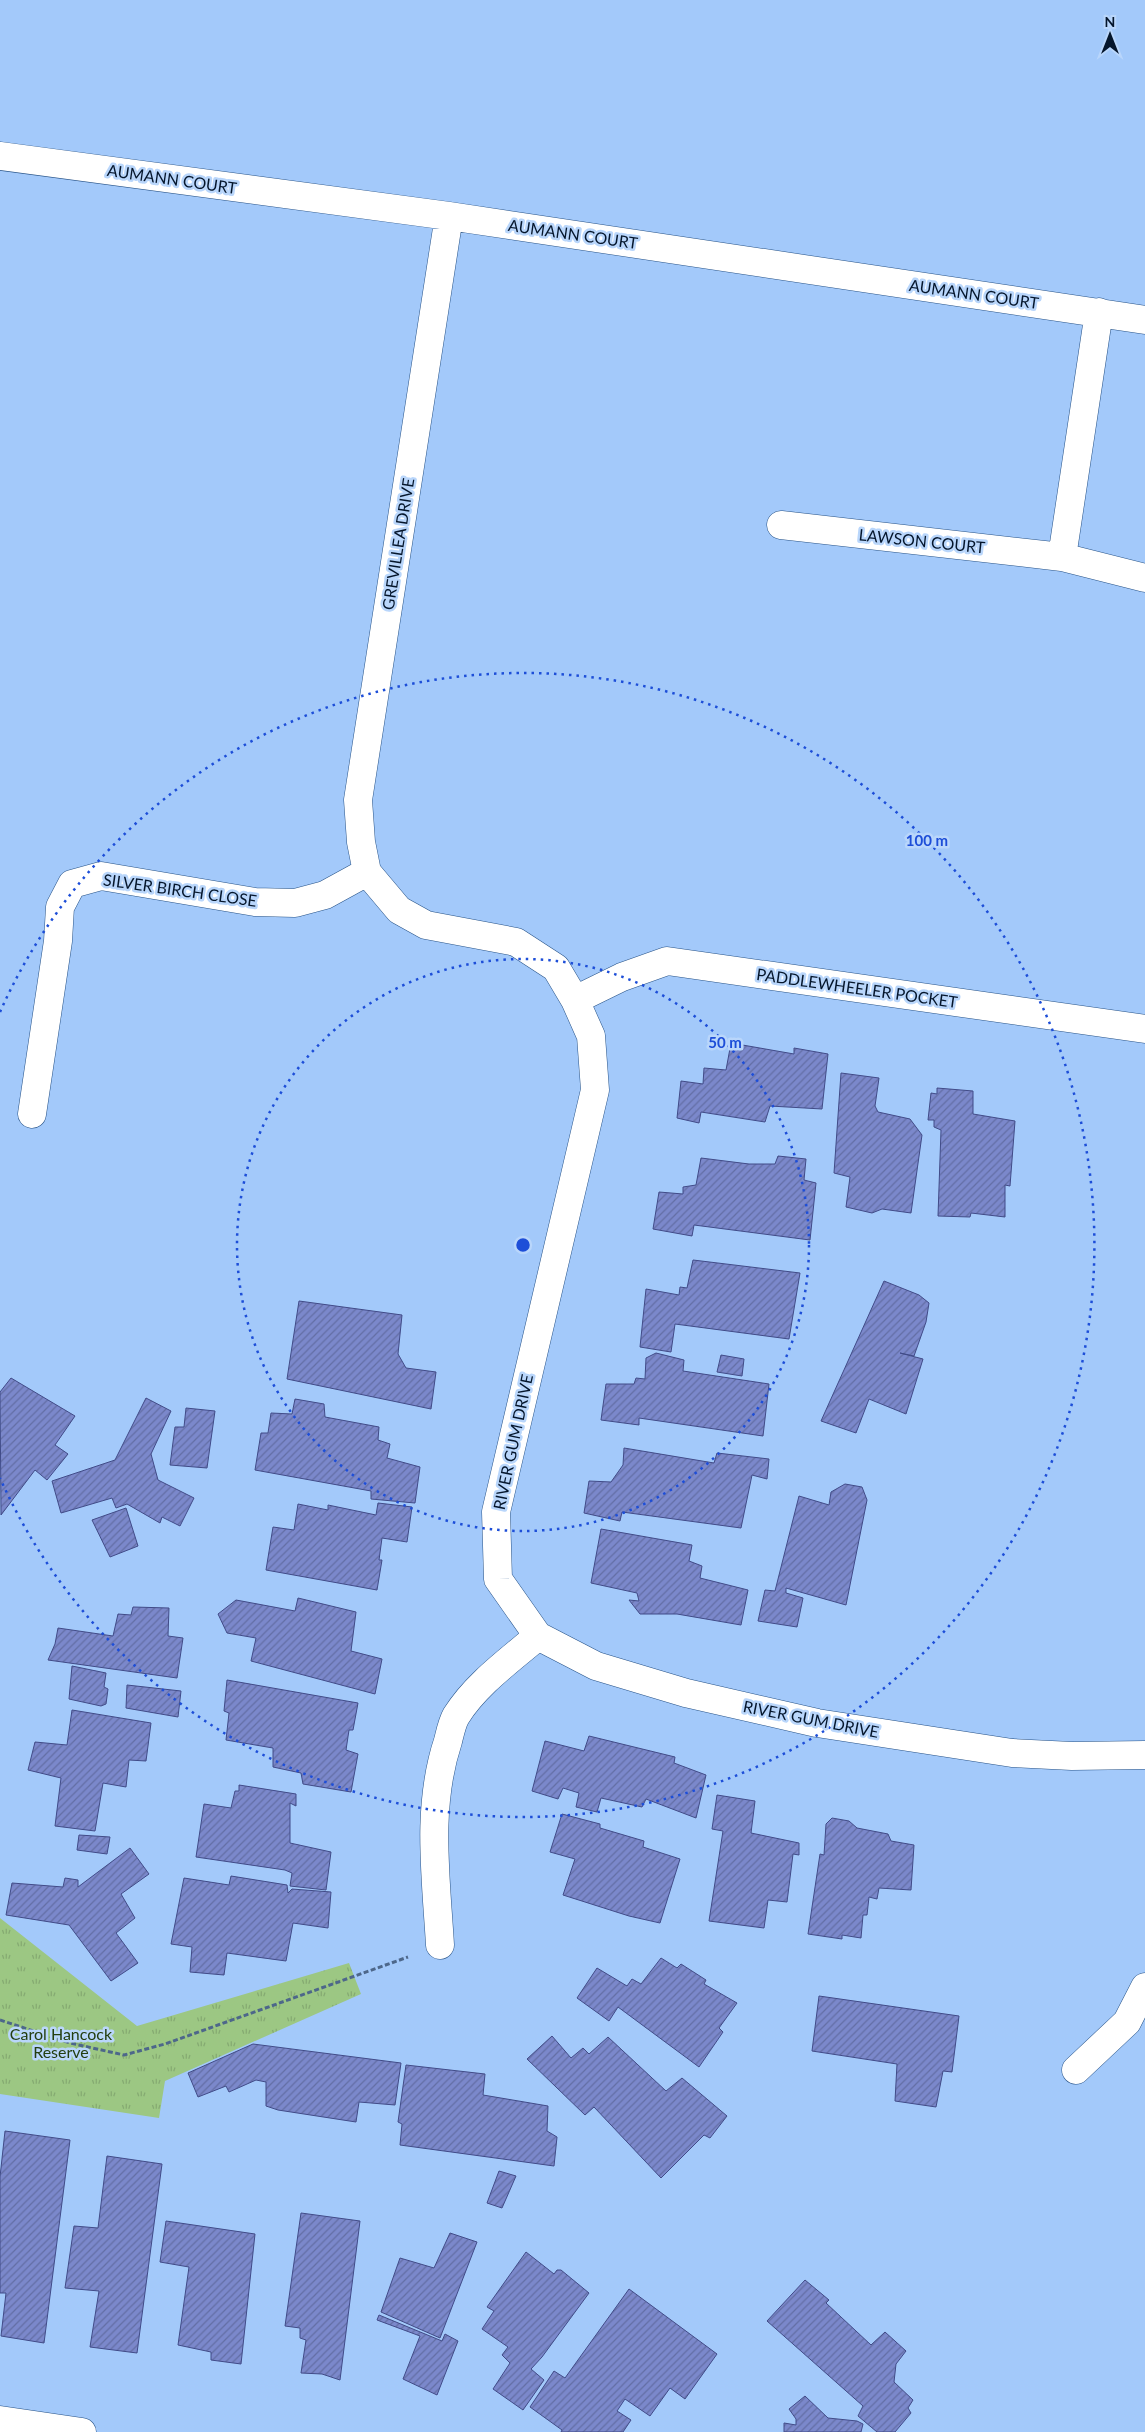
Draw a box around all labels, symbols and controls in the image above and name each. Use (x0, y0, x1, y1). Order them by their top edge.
north arrow (1085, 10, 1135, 60)
text: N (1105, 13, 1115, 30)
street label: AUMANN COURT (106, 160, 239, 197)
street label: AUMANN COURT (507, 215, 640, 252)
street label: AUMANN COURT (908, 275, 1041, 312)
street label: GREVILLEA DRIVE (378, 477, 417, 611)
street label: LAWSON COURT (858, 524, 987, 557)
text: 100 m (906, 831, 948, 849)
street label: SILVER BIRCH CLOSE (102, 869, 258, 910)
street label: PADDLEWHEELER POCKET (755, 964, 959, 1011)
text: 50 m (708, 1033, 742, 1051)
centre of rings (514, 1236, 532, 1254)
street label: RIVER GUM DRIVE (489, 1372, 536, 1511)
street label: RIVER GUM DRIVE (742, 1696, 881, 1741)
park label: Carol Hancock Reserve (10, 2024, 113, 2061)

